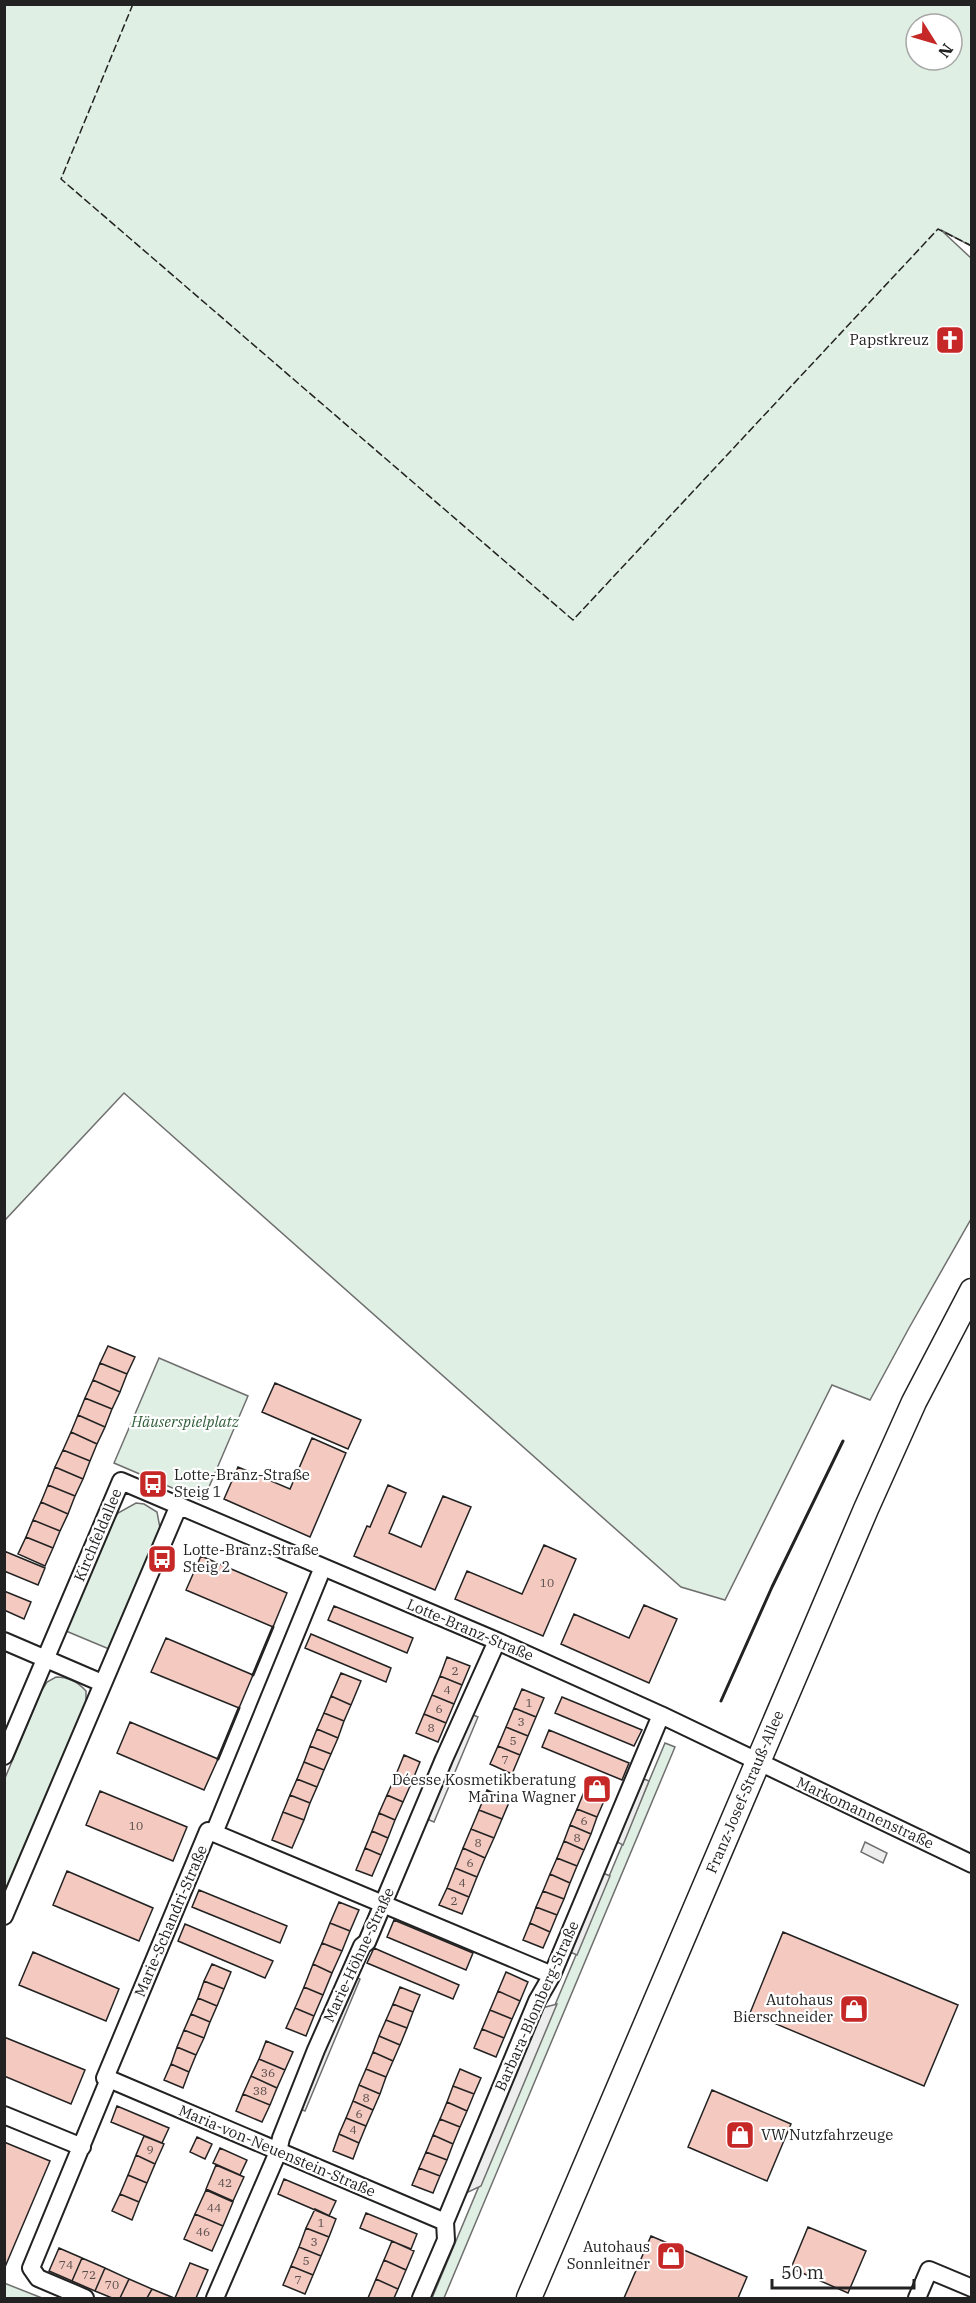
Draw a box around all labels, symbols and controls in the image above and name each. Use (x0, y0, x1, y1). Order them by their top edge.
north arrow (904, 12, 964, 72)
text: N (934, 40, 958, 62)
church icon: Papstkreuz (934, 324, 966, 356)
place label: Papstkreuz (850, 330, 929, 349)
park label: Häuserspielplatz (130, 1412, 239, 1431)
place label: Lotte-Branz-Straße Steig 1 (174, 1465, 310, 1501)
bus stop icon: Lotte-Branz-Straße Steig 1 (137, 1468, 169, 1500)
street label: Kirchfeldallee (69, 1486, 126, 1584)
place label: Lotte-Branz-Straße Steig 2 (183, 1540, 319, 1576)
bus stop icon: Lotte-Branz-Straße Steig 2 (146, 1543, 178, 1575)
house number: 10 (540, 1575, 554, 1590)
street label: Lotte-Branz-Straße (404, 1594, 536, 1665)
house number: 2 (451, 1663, 459, 1678)
house number: 4 (443, 1682, 451, 1697)
house number: 1 (525, 1695, 533, 1710)
house number: 6 (435, 1701, 443, 1716)
street label: Franz-Josef-Strauß-Allee (702, 1707, 788, 1876)
house number: 3 (517, 1714, 525, 1729)
house number: 8 (427, 1720, 435, 1735)
house number: 5 (509, 1733, 517, 1748)
house number: 7 (501, 1752, 509, 1767)
place label: Déesse Kosmetikberatung Marina Wagner (392, 1770, 576, 1806)
street label: Markomannenstraße (794, 1772, 937, 1853)
shop icon: Déesse Kosmetikberatung Marina Wagner (581, 1773, 613, 1805)
house number: 6 (580, 1813, 588, 1828)
house number: 10 (129, 1818, 143, 1833)
house number: 8 (573, 1830, 581, 1845)
house number: 8 (474, 1835, 482, 1850)
street label: Marie-Schandri-Straße (130, 1842, 211, 1999)
house number: 6 (466, 1855, 474, 1870)
house number: 4 (458, 1875, 466, 1890)
street label: Marie-Höhne-Straße (319, 1884, 398, 2025)
house number: 2 (450, 1893, 458, 1908)
street label: Barbara-Blomberg-Straße (490, 1918, 583, 2094)
place label: Autohaus Bierschneider (733, 1990, 833, 2026)
shop icon: Autohaus Bierschneider (838, 1993, 870, 2025)
house number: 36 (261, 2065, 275, 2080)
house number: 38 (253, 2083, 267, 2098)
house number: 8 (362, 2090, 370, 2105)
street label: Maria-von-Neuenstein-Straße (176, 2100, 378, 2201)
house number: 6 (355, 2106, 363, 2121)
shop icon: VW Nutzfahrzeuge (724, 2119, 756, 2151)
house number: 4 (349, 2122, 357, 2137)
place label: VW Nutzfahrzeuge (761, 2125, 893, 2144)
house number: 9 (146, 2142, 154, 2157)
house number: 42 (218, 2175, 232, 2190)
house number: 44 (207, 2200, 221, 2215)
house number: 1 (317, 2215, 325, 2230)
house number: 46 (196, 2224, 210, 2239)
house number: 3 (310, 2234, 318, 2249)
place label: Autohaus Sonnleitner (567, 2237, 650, 2273)
shop icon: Autohaus Sonnleitner (655, 2240, 687, 2272)
scale bar (772, 2252, 914, 2290)
house number: 5 (302, 2253, 310, 2268)
house number: 74 (59, 2257, 73, 2272)
text: 50 m (781, 2261, 824, 2284)
house number: 72 (82, 2267, 96, 2282)
house number: 7 (294, 2272, 302, 2287)
house number: 70 (105, 2277, 119, 2292)

